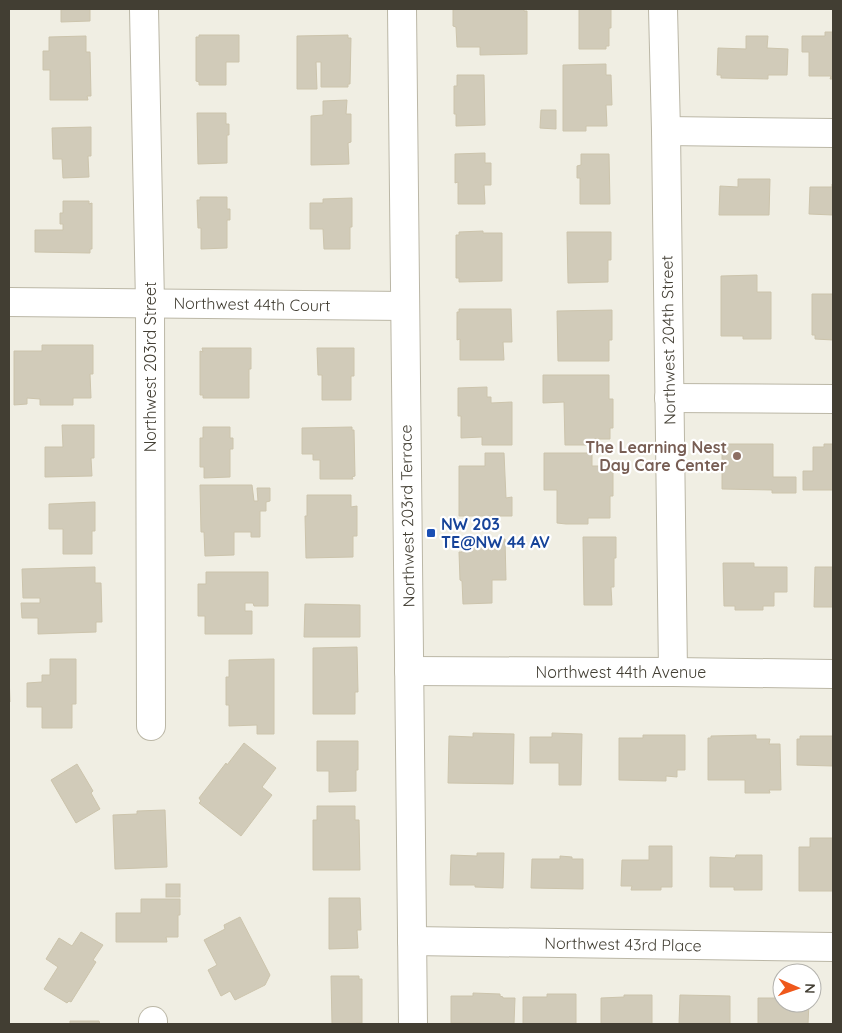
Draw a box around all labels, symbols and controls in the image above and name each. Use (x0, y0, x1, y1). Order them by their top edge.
street label: Northwest 204th Street (657, 255, 679, 425)
street label: Northwest 203rd Street (140, 282, 160, 452)
street label: Northwest 44th Court (173, 293, 331, 315)
street label: Northwest 203rd Terrace (395, 424, 419, 608)
place label: The Learning Nest Day Care Center (585, 437, 727, 475)
marker: The Learning Nest Day Care Center (731, 450, 743, 462)
place label: NW 203 TE@NW 44 AV (441, 514, 550, 552)
marker: NW 203 TE@NW 44 AV (425, 527, 437, 539)
street label: Northwest 44th Avenue (536, 662, 706, 682)
street label: Northwest 43rd Place (544, 933, 702, 955)
north arrow (772, 963, 822, 1013)
text: N (801, 983, 819, 994)

